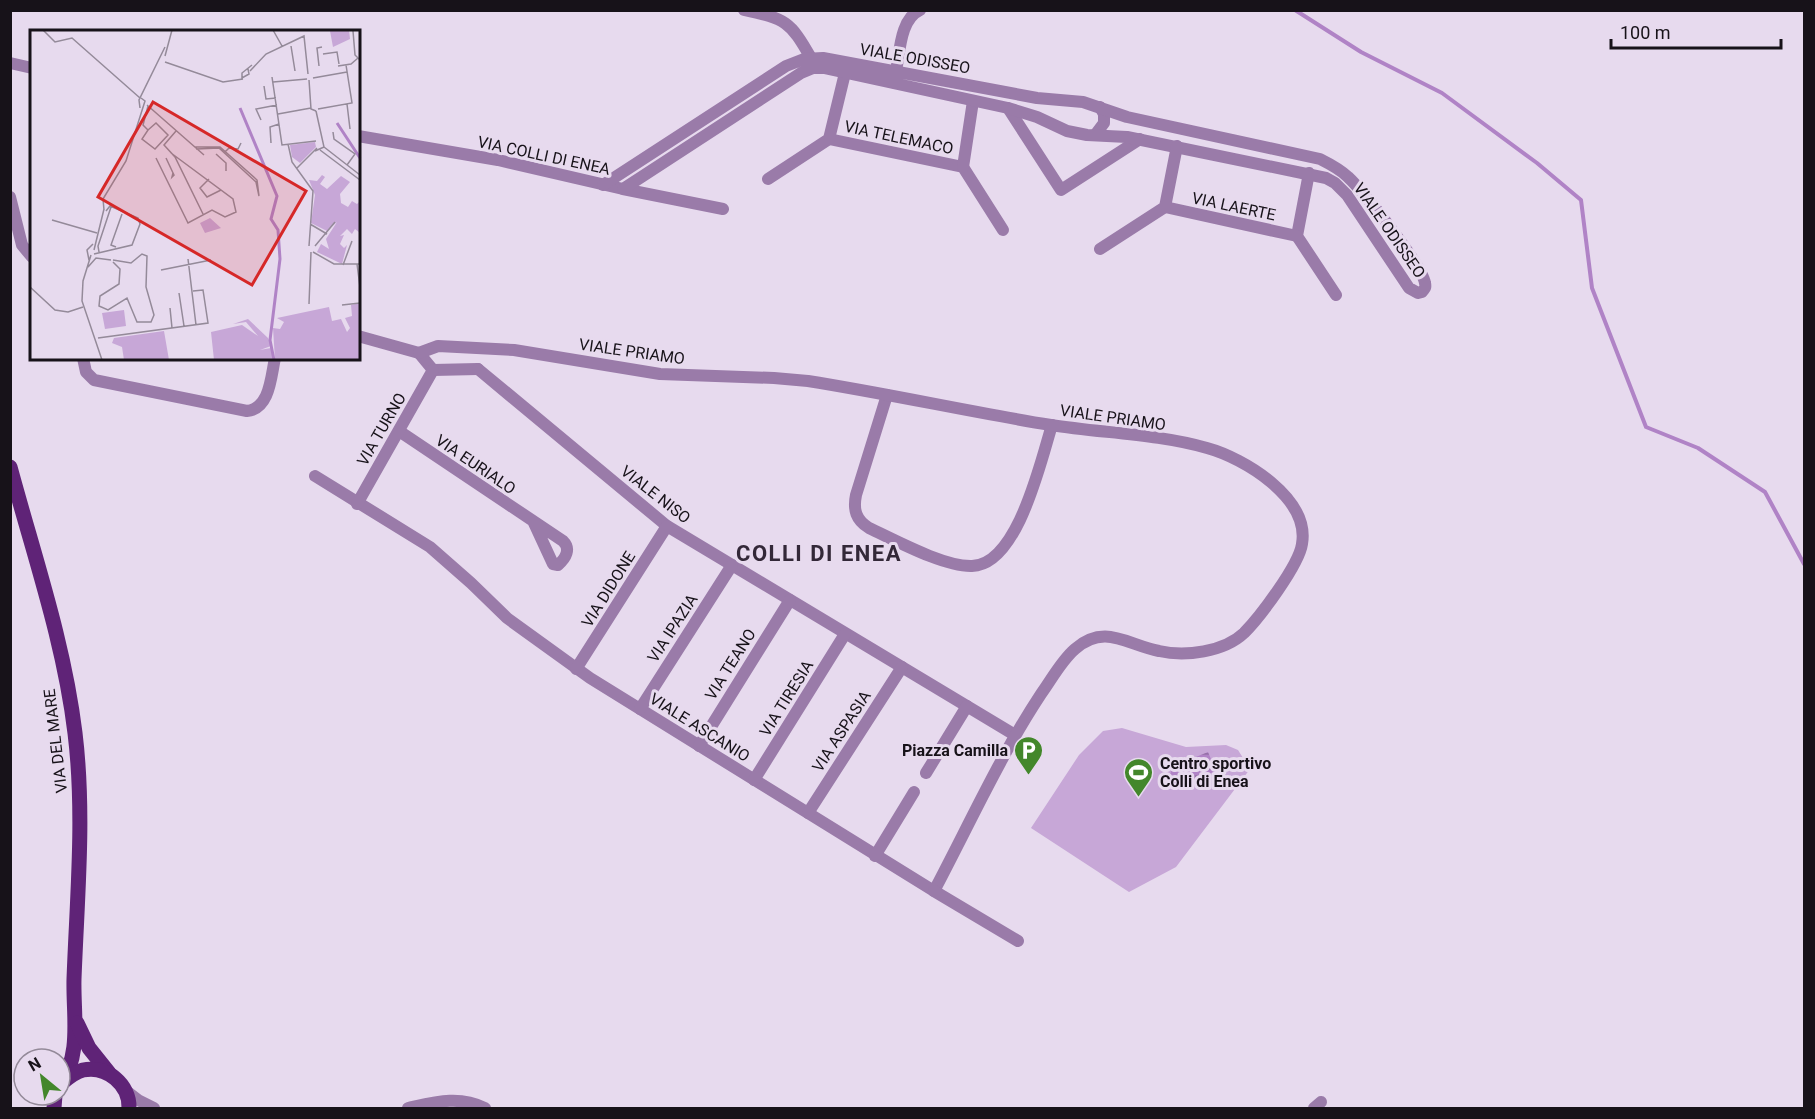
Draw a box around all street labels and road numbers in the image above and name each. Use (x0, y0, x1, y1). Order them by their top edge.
street label: VIALE ODISSEO (858, 39, 972, 78)
street label: VIA TELEMACO (843, 117, 955, 158)
street label: VIA COLLI DI ENEA (476, 132, 612, 179)
street label: VIALE ODISSEO (1350, 179, 1429, 282)
street label: VIA LAERTE (1190, 188, 1278, 225)
street label: VIALE PRIAMO (578, 335, 686, 368)
street label: VIA TURNO (353, 389, 410, 469)
street label: VIALE PRIAMO (1059, 401, 1167, 434)
street label: VIA EURIALO (432, 431, 519, 498)
street label: VIALE NISO (617, 461, 694, 527)
street label: VIA DIDONE (578, 548, 639, 631)
street label: VIA IPAZIA (643, 590, 702, 666)
street label: VIA TEANO (701, 625, 760, 703)
street label: VIA TIRESIA (756, 656, 818, 740)
street label: VIA ASPASIA (808, 687, 875, 775)
street label: VIA DEL MARE (40, 688, 71, 794)
street label: VIALE ASCANIO (646, 689, 753, 766)

